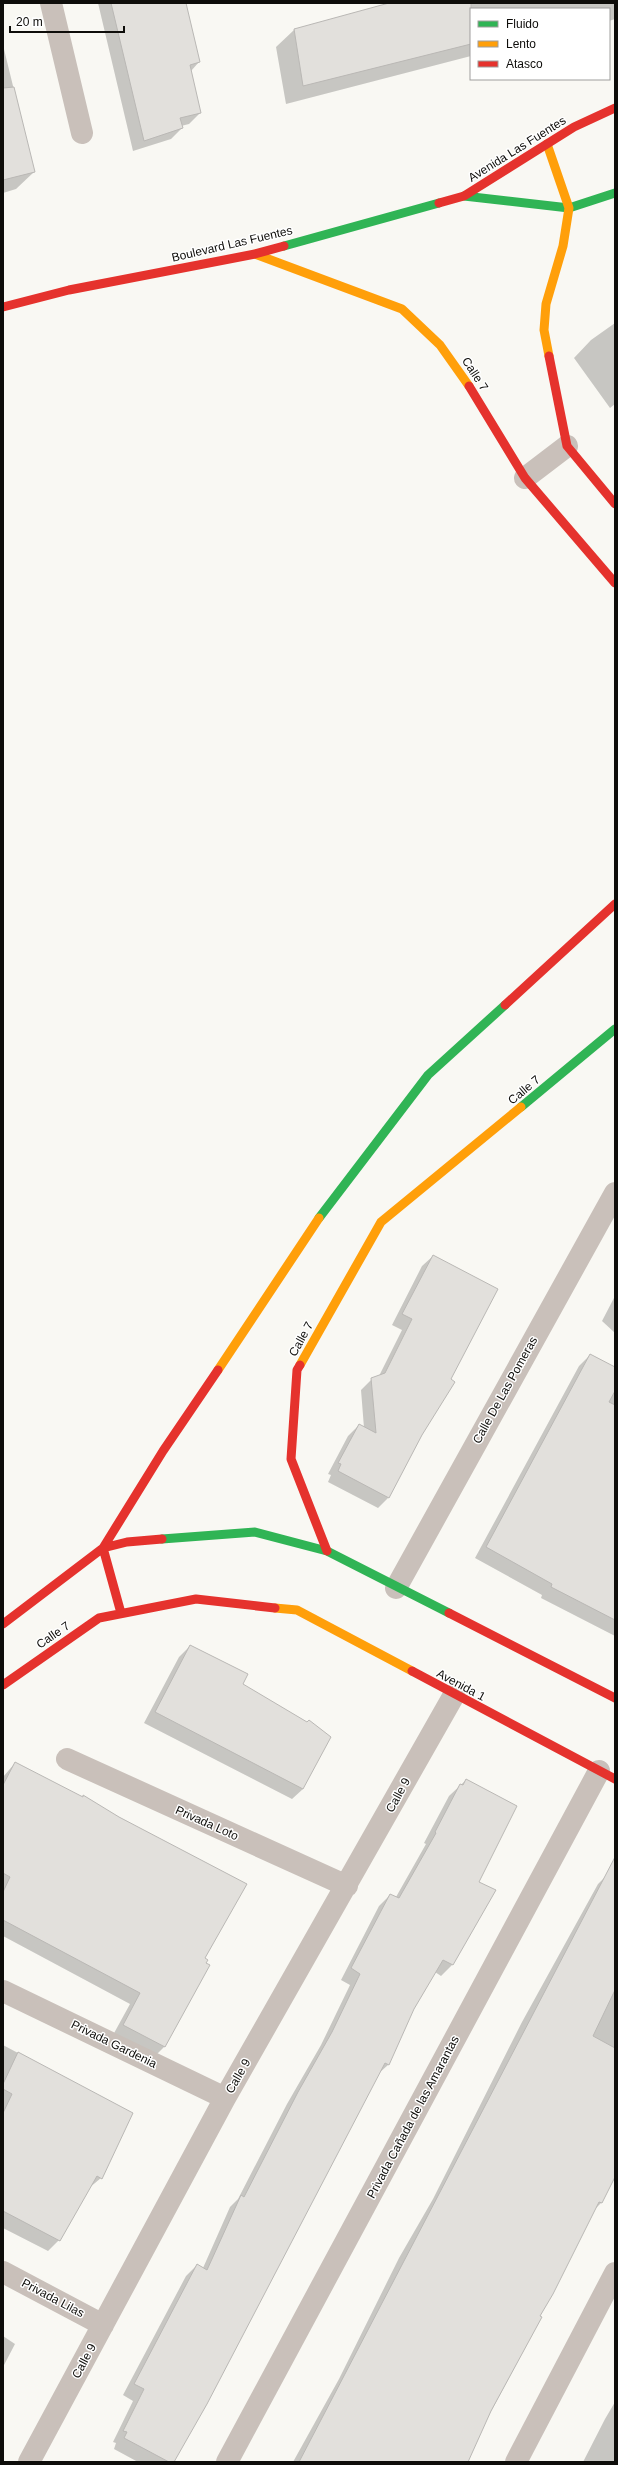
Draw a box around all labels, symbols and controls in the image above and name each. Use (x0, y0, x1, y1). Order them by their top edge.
scale bar (10, 8, 124, 34)
legend (470, 8, 610, 80)
text: 20 m (16, 15, 43, 29)
text: Fluido (506, 17, 539, 31)
text: Lento (506, 37, 536, 51)
text: Atasco (506, 57, 543, 71)
street label: Avenida Las Fuentes (466, 113, 568, 185)
street label: Boulevard Las Fuentes (170, 223, 294, 265)
street label: Calle 7 (459, 355, 491, 394)
street label: Calle 7 (505, 1072, 543, 1107)
street label: Calle 7 (286, 1319, 316, 1359)
street label: Calle De Las Pomeras (470, 1334, 540, 1446)
street label: Calle 7 (34, 1618, 73, 1651)
street label: Avenida 1 (434, 1666, 488, 1704)
street label: Calle 9 (383, 1775, 413, 1815)
street label: Privada Loto (173, 1803, 241, 1843)
street label: Privada Gardenia (69, 2017, 159, 2071)
street label: Privada Cañada de las Amarantas (364, 2033, 462, 2201)
street label: Calle 9 (223, 2056, 254, 2096)
street label: Privada Lilas (19, 2276, 87, 2320)
street label: Calle 9 (69, 2341, 99, 2381)

